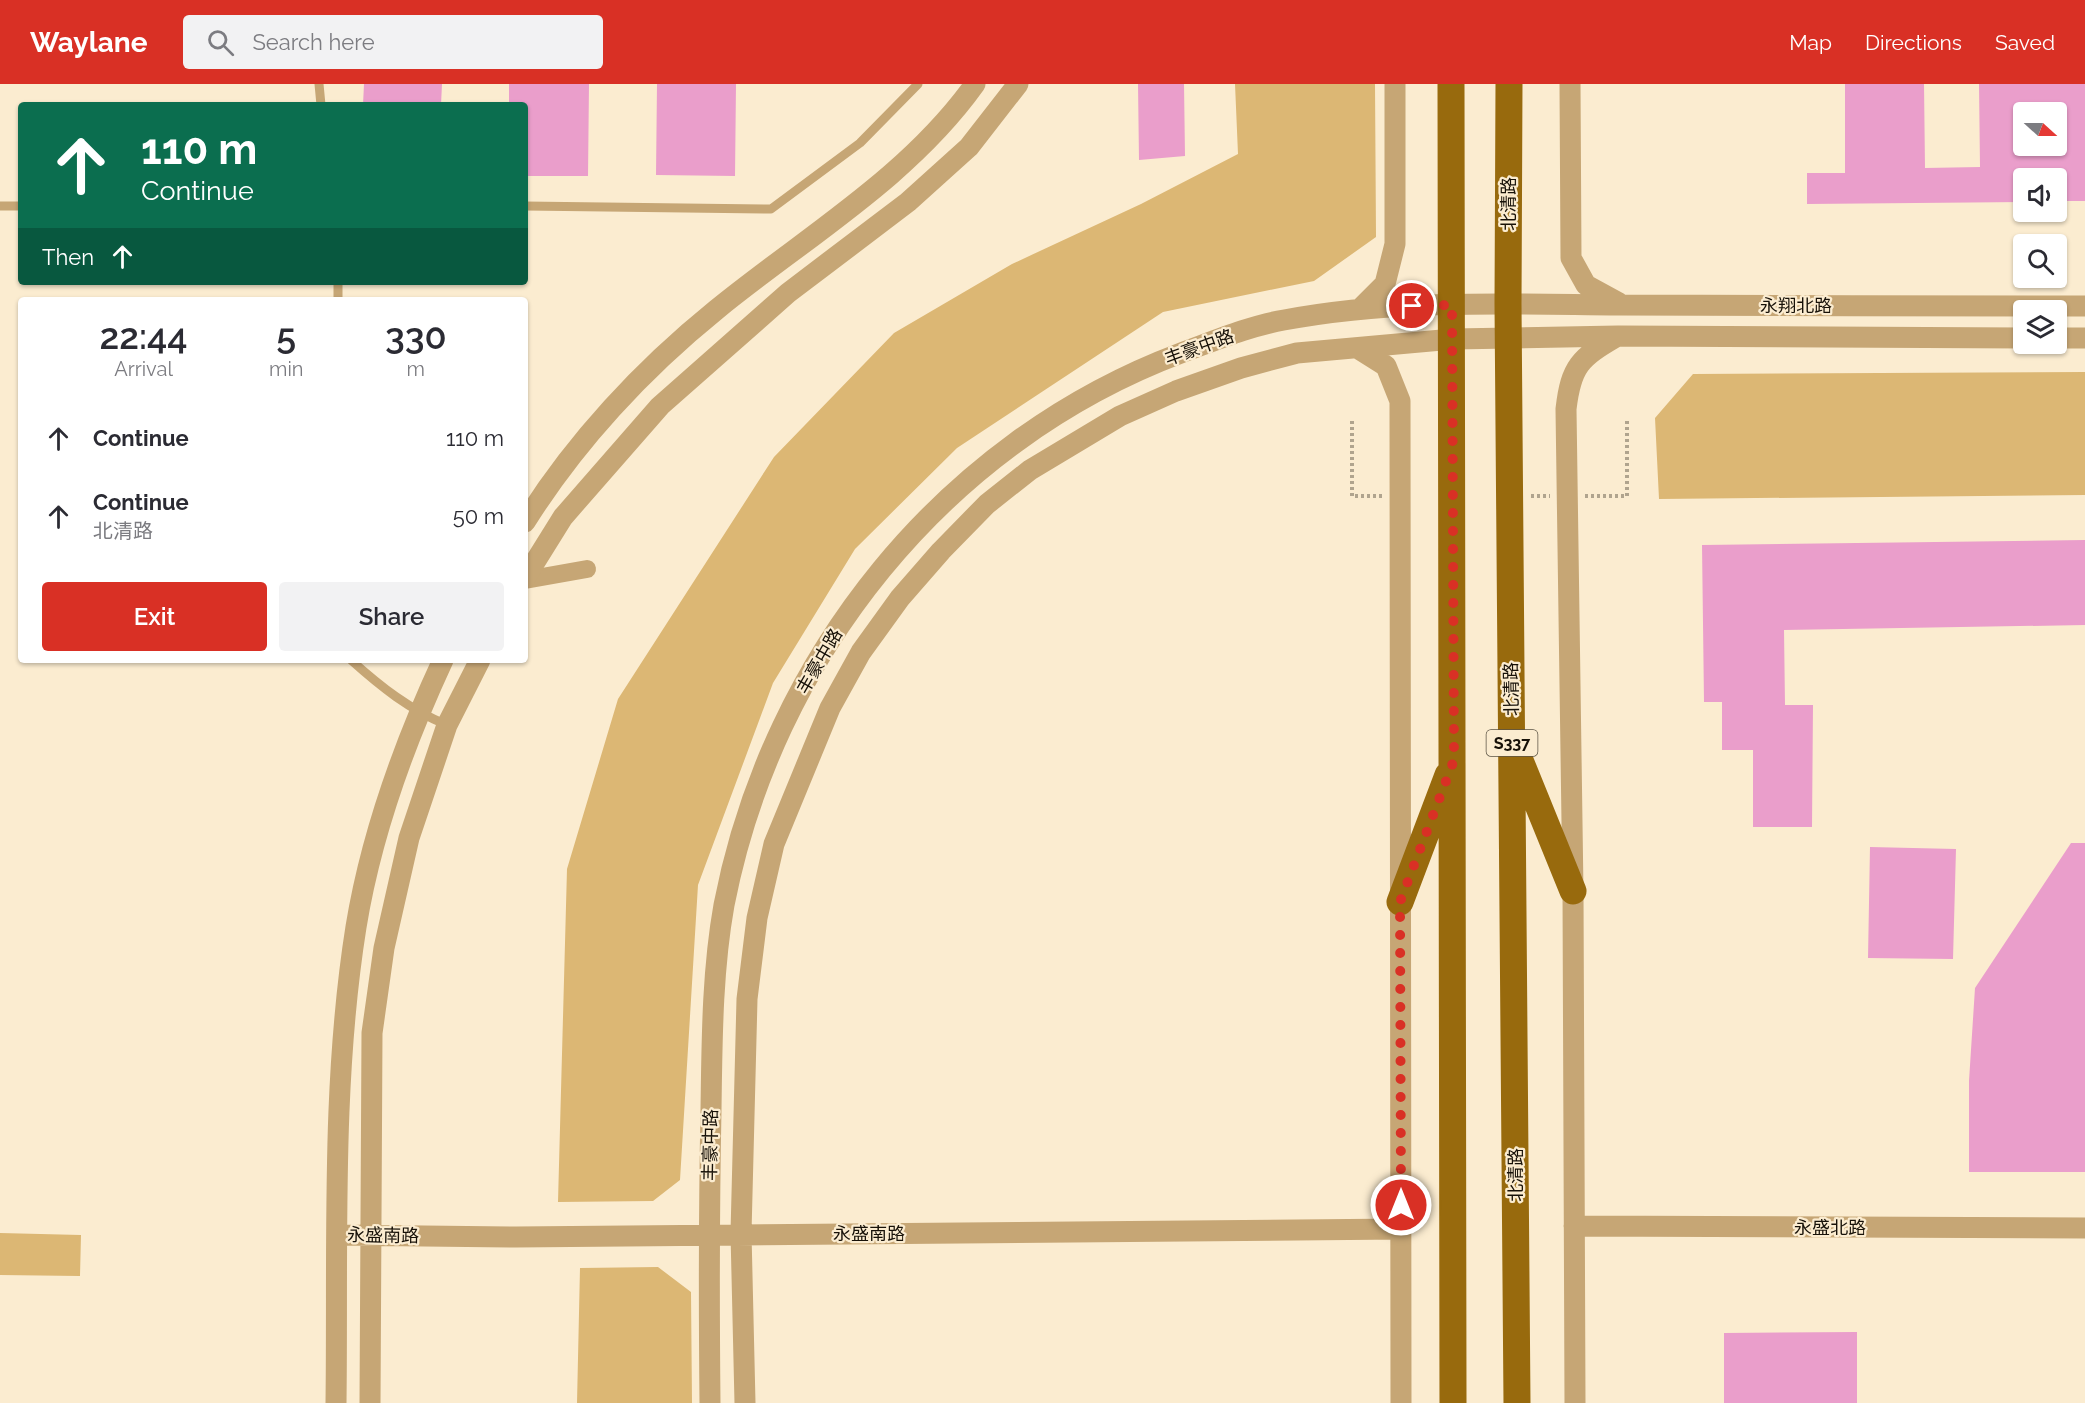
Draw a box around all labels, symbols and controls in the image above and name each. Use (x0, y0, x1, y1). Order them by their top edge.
search box (183, 15, 603, 69)
text: Waylane (30, 26, 147, 59)
icon: search (204, 26, 237, 59)
text: Search here (252, 29, 375, 55)
text: Map (1789, 30, 1832, 55)
text: Directions (1865, 30, 1962, 55)
text: Saved (1995, 30, 2055, 55)
north arrow (2013, 102, 2067, 156)
map controls (2013, 102, 2067, 354)
text: 110 m (141, 125, 257, 174)
icon: ahead (42, 126, 120, 204)
button: sound (2013, 168, 2067, 222)
text: Continue (141, 175, 254, 206)
street label: 北清路 (1498, 177, 1519, 231)
button: search (2013, 234, 2067, 288)
icon: ahead (106, 240, 139, 273)
text: Then (42, 244, 94, 270)
pin (1386, 280, 1437, 331)
icon: arrive (1395, 289, 1428, 322)
street label: 永翔北路 (1760, 295, 1832, 316)
button: layers (2013, 300, 2067, 354)
text: 22:44 (99, 315, 188, 357)
text: 5 (276, 315, 296, 357)
text: 330 (385, 315, 447, 357)
street label: 丰豪中路 (1162, 325, 1236, 369)
text: Arrival (114, 357, 173, 381)
text: min (269, 357, 303, 381)
text: m (407, 357, 425, 381)
icon: ahead (42, 422, 75, 455)
text: Continue (93, 425, 189, 451)
text: 110 m (446, 425, 504, 451)
text: Continue (93, 489, 189, 515)
icon: ahead (42, 500, 75, 533)
text: 50 m (453, 503, 504, 529)
text: 北清路 (93, 519, 153, 543)
button: Exit (42, 582, 267, 651)
button: Share (279, 582, 504, 651)
street label: 丰豪中路 (792, 625, 846, 697)
street label: 北清路 (1500, 662, 1522, 716)
road number: S337 (1486, 730, 1538, 756)
street label: 丰豪中路 (699, 1109, 721, 1181)
street label: 北清路 (1505, 1148, 1526, 1202)
position arrow (1369, 1173, 1433, 1237)
street label: 永盛北路 (1794, 1217, 1866, 1238)
street label: 永盛南路 (833, 1223, 905, 1244)
street label: 永盛南路 (347, 1224, 419, 1246)

